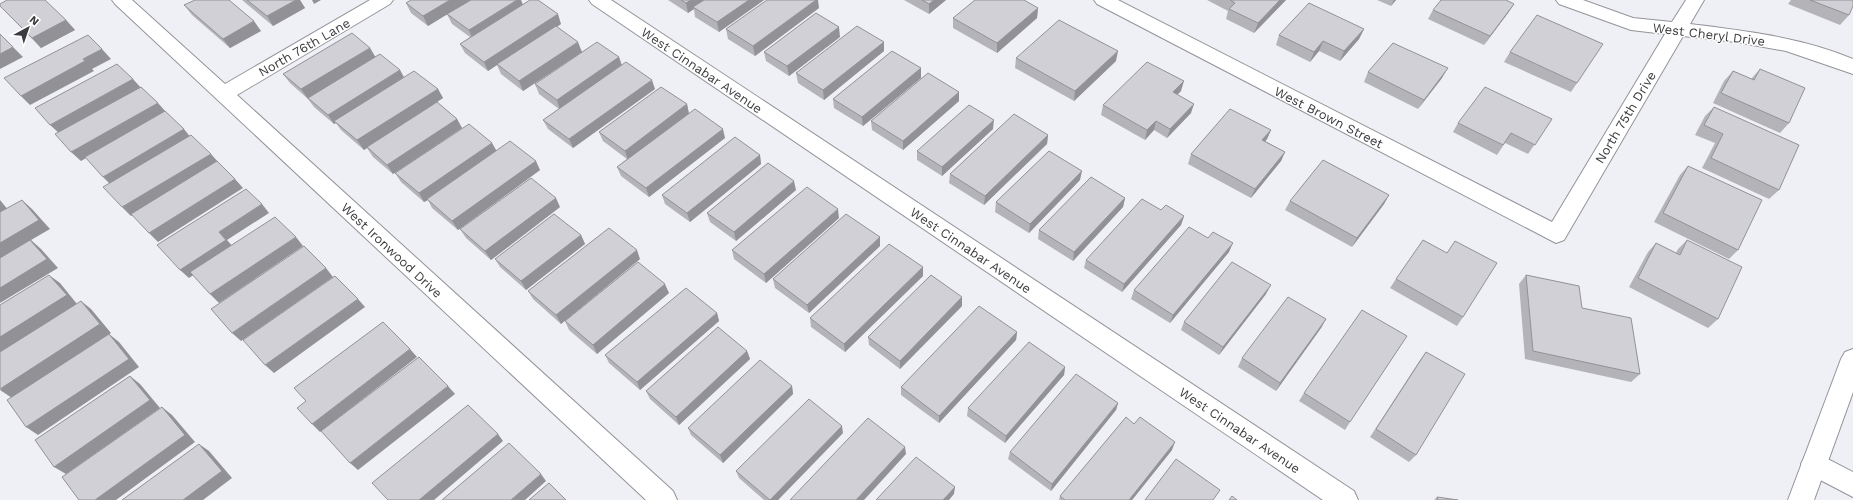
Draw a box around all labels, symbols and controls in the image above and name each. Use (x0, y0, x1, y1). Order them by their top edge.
north arrow (8, 8, 48, 48)
text: N (27, 13, 41, 28)
street label: North 76th Lane (256, 15, 353, 80)
street label: West Cheryl Drive (1652, 20, 1766, 49)
street label: West Cinnabar Avenue (638, 24, 765, 116)
street label: North 75th Drive (1592, 69, 1659, 166)
street label: West Brown Street (1272, 84, 1386, 152)
street label: West Ironwood Drive (338, 200, 445, 301)
street label: West Cinnabar Avenue (907, 204, 1034, 296)
street label: West Cinnabar Avenue (1176, 384, 1303, 476)

